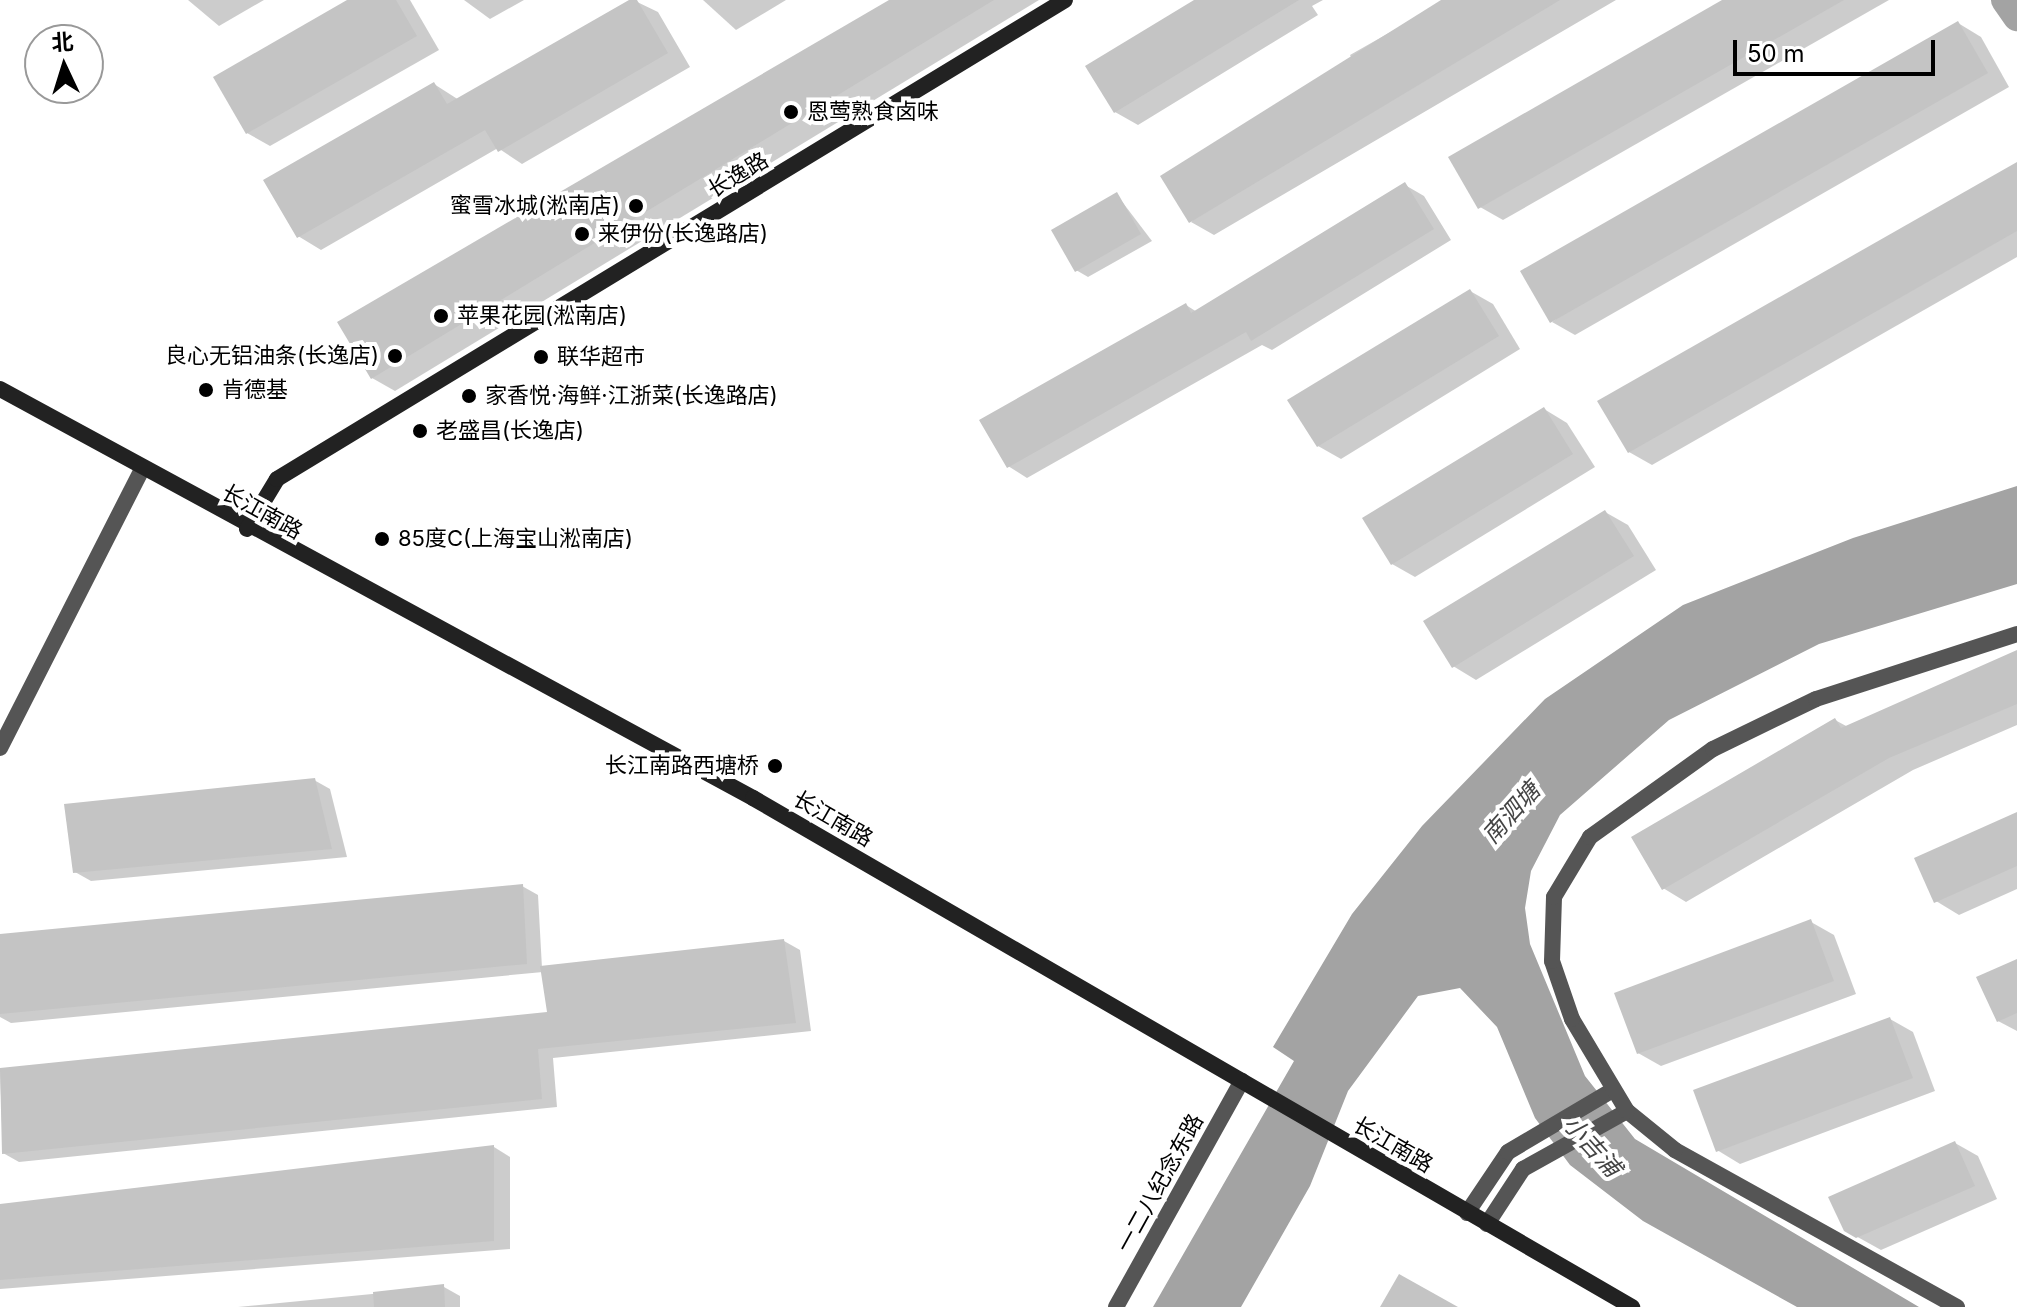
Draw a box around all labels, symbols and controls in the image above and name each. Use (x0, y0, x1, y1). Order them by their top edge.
north arrow (24, 24, 104, 104)
scale bar (1737, 24, 1939, 74)
text: 北 (51, 28, 74, 56)
text: 50 m (1747, 39, 1805, 68)
place label: 恩莺熟食卤味 (807, 99, 939, 125)
marker: 恩莺熟食卤味 (782, 103, 800, 121)
street label: 长逸路 (703, 147, 773, 203)
place label: 蜜雪冰城(淞南店) (450, 193, 620, 219)
marker: 蜜雪冰城(淞南店) (627, 197, 645, 215)
place label: 来伊份(长逸路店) (598, 221, 768, 247)
marker: 来伊份(长逸路店) (573, 225, 591, 243)
place label: 苹果花园(淞南店) (457, 303, 627, 329)
marker: 苹果花园(淞南店) (432, 307, 450, 325)
place label: 良心无铝油条(长逸店) (165, 343, 379, 369)
place label: 联华超市 (557, 344, 645, 370)
marker: 良心无铝油条(长逸店) (386, 347, 404, 365)
marker: 联华超市 (532, 348, 550, 366)
place label: 肯德基 (222, 377, 288, 403)
marker: 肯德基 (197, 381, 215, 399)
place label: 家香悦·海鲜·江浙菜(长逸路店) (485, 383, 778, 409)
marker: 家香悦·海鲜·江浙菜(长逸路店) (460, 387, 478, 405)
place label: 老盛昌(长逸店) (436, 418, 584, 444)
marker: 老盛昌(长逸店) (411, 422, 429, 440)
street label: 长江南路 (217, 479, 307, 545)
place label: 85度C(上海宝山淞南店) (398, 526, 633, 552)
marker: 85度C(上海宝山淞南店) (373, 530, 391, 548)
place label: 长江南路西塘桥 (605, 753, 759, 779)
marker: 长江南路西塘桥 (766, 757, 784, 775)
water label: 南泗塘 (1476, 777, 1546, 849)
street label: 长江南路 (788, 786, 878, 852)
street label: 一二八纪念东路 (1111, 1109, 1209, 1257)
water label: 小吉浦 (1557, 1110, 1627, 1182)
street label: 长江南路 (1348, 1112, 1438, 1178)

